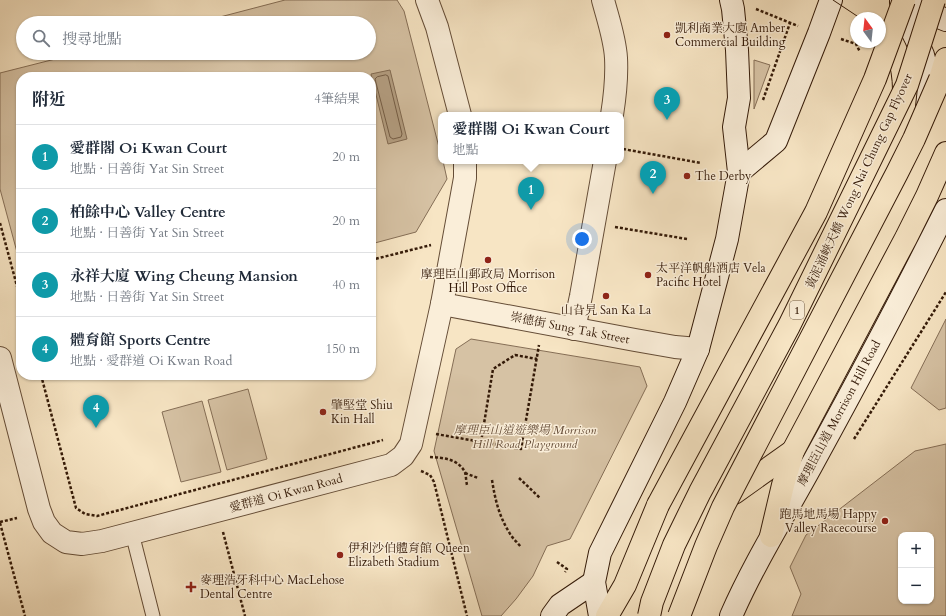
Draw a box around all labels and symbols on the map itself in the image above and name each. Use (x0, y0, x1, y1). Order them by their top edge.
north arrow (850, 12, 886, 48)
place label: 凱利商業大廈 Amber Commercial Building (675, 20, 786, 50)
marker: 凱利商業大廈 Amber Commercial Building (662, 30, 672, 40)
street label: 黃泥涌峽天橋 Wong Nai Chung Gap Flyover (802, 70, 916, 291)
pin: 3 (654, 87, 680, 120)
pin: 2 (640, 161, 666, 194)
place label: The Derby (695, 168, 752, 184)
marker: The Derby (682, 171, 692, 181)
pin: 1 (518, 177, 544, 210)
your location (572, 229, 592, 249)
marker: 摩理臣山郵政局 Morrison Hill Post Office (483, 255, 493, 265)
place label: 太平洋帆船酒店 Vela Pacific Hotel (656, 260, 767, 290)
place label: 摩理臣山郵政局 Morrison Hill Post Office (421, 266, 555, 296)
marker: 太平洋帆船酒店 Vela Pacific Hotel (643, 270, 653, 280)
marker: 山旮旯 San Ka La (601, 291, 611, 301)
road number: 1 (790, 301, 804, 319)
place label: 山旮旯 San Ka La (561, 302, 652, 318)
street label: 崇德街 Sung Tak Street (509, 309, 631, 347)
street label: 摩理臣山道 Morrison Hill Road (794, 337, 885, 489)
pin: 4 (83, 395, 109, 428)
place label: 肇堅堂 Shiu Kin Hall (331, 397, 393, 427)
marker: 肇堅堂 Shiu Kin Hall (318, 407, 328, 417)
park label: 摩理臣山道遊樂場 Morrison Hill Road Playground (454, 422, 596, 452)
street label: 愛群道 Oi Kwan Road (228, 470, 345, 516)
place label: 跑馬地馬場 Happy Valley Racecourse (779, 506, 878, 536)
marker: 跑馬地馬場 Happy Valley Racecourse (880, 516, 890, 526)
place label: 伊利沙伯體育館 Queen Elizabeth Stadium (348, 540, 470, 570)
marker: 伊利沙伯體育館 Queen Elizabeth Stadium (335, 550, 345, 560)
place label: 麥理浩牙科中心 MacLehose Dental Centre (200, 572, 344, 602)
marker: 麥理浩牙科中心 MacLehose Dental Centre (185, 581, 197, 593)

